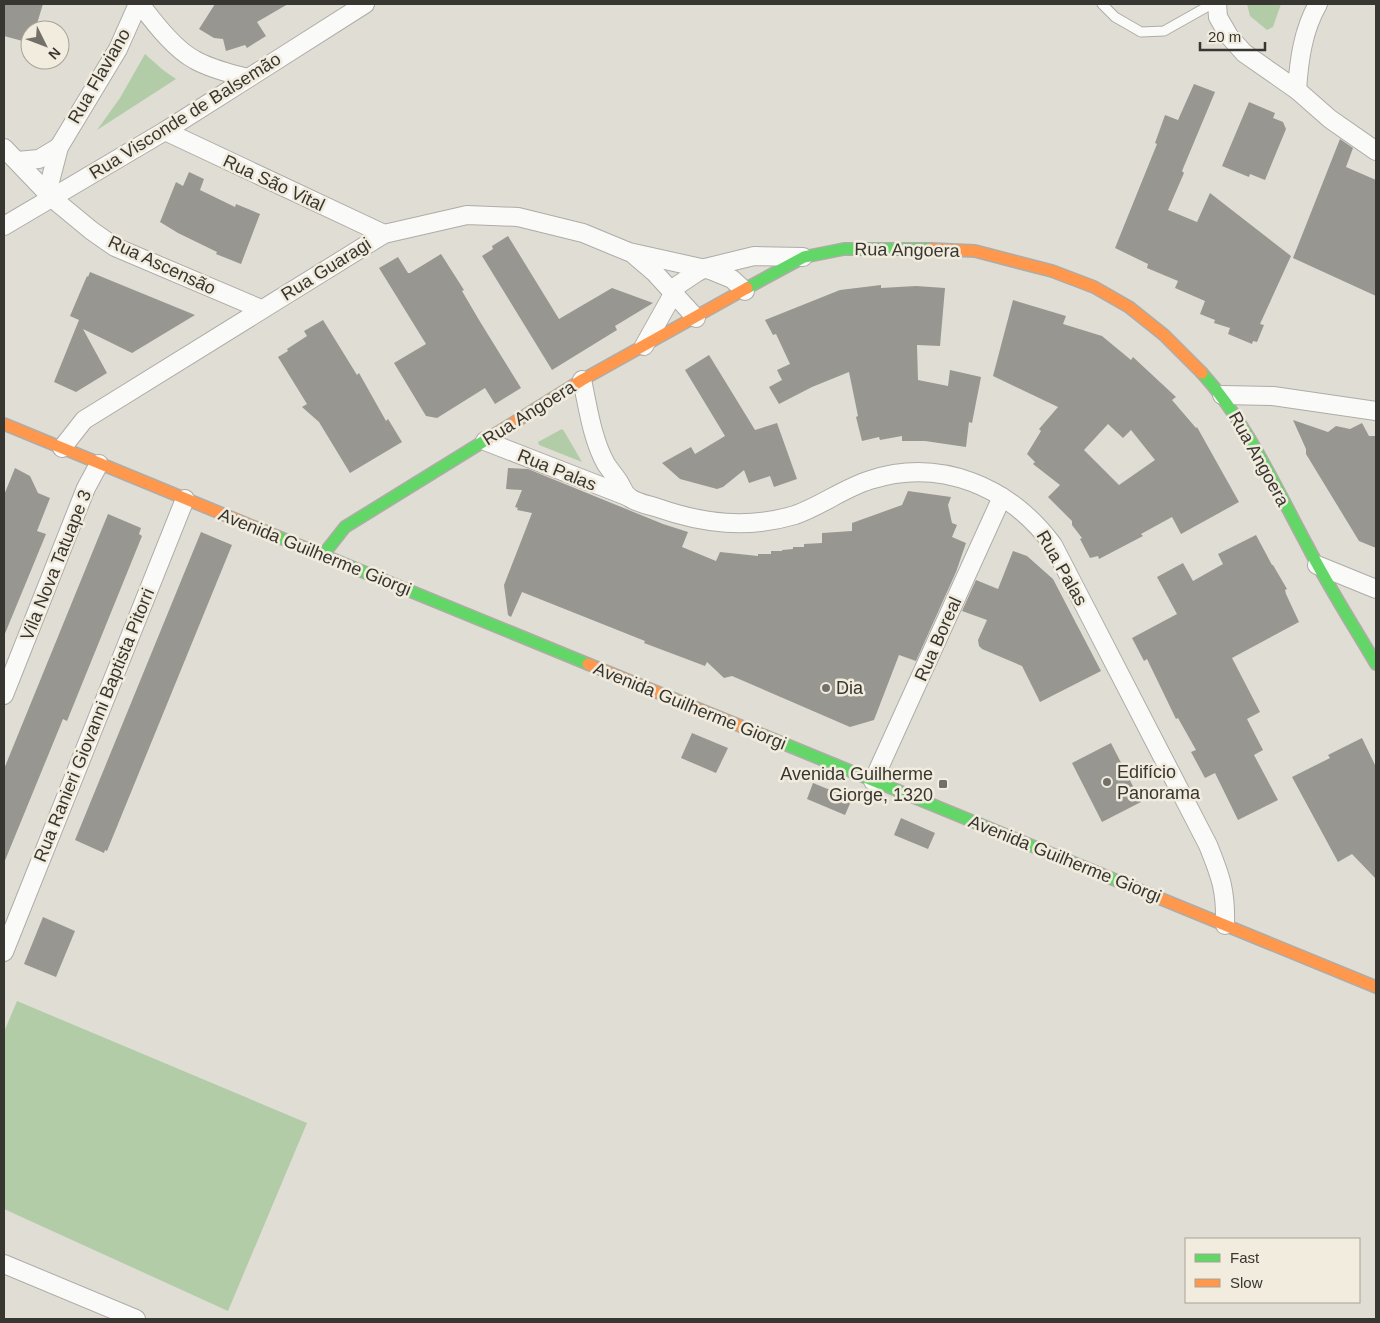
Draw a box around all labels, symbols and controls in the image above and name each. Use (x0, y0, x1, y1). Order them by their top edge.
north arrow (20, 20, 70, 70)
scale bar (1200, 20, 1265, 52)
street label: Rua Flaviano (64, 25, 134, 127)
text: 20 m (1208, 28, 1241, 45)
text: N (45, 45, 64, 63)
street label: Rua Visconde de Balsemão (86, 49, 284, 183)
street label: Rua São Vital (220, 151, 328, 215)
street label: Rua Ascensão (105, 231, 219, 299)
street label: Rua Guaragi (277, 233, 375, 305)
street label: Rua Angoera (854, 239, 961, 261)
street label: Rua Angoera (479, 376, 580, 449)
street label: Rua Angoera (1225, 408, 1294, 511)
street label: Rua Palas (515, 445, 599, 495)
street label: Vila Nova Tatuape 3 (17, 487, 95, 643)
street label: Avenida Guilherme Giorgi (216, 504, 414, 600)
street label: Rua Palas (1033, 527, 1091, 609)
street label: Rua Ranieri Giovanni Baptista Pitorri (30, 585, 158, 865)
street label: Rua Boreal (911, 594, 965, 684)
street label: Avenida Guilherme Giorgi (591, 658, 789, 754)
place label: Dia (836, 678, 864, 698)
marker: Dia (820, 682, 832, 694)
place label: Edifício Panorama (1117, 762, 1201, 803)
place label: Avenida Guilherme Giorge, 1320 (780, 764, 933, 805)
marker: Edifício Panorama (1101, 776, 1113, 788)
marker: Avenida Guilherme Giorge, 1320 (937, 778, 949, 790)
street label: Avenida Guilherme Giorgi (966, 811, 1164, 907)
legend (1185, 1238, 1360, 1303)
text: Fast (1230, 1249, 1260, 1266)
text: Slow (1230, 1274, 1263, 1291)

